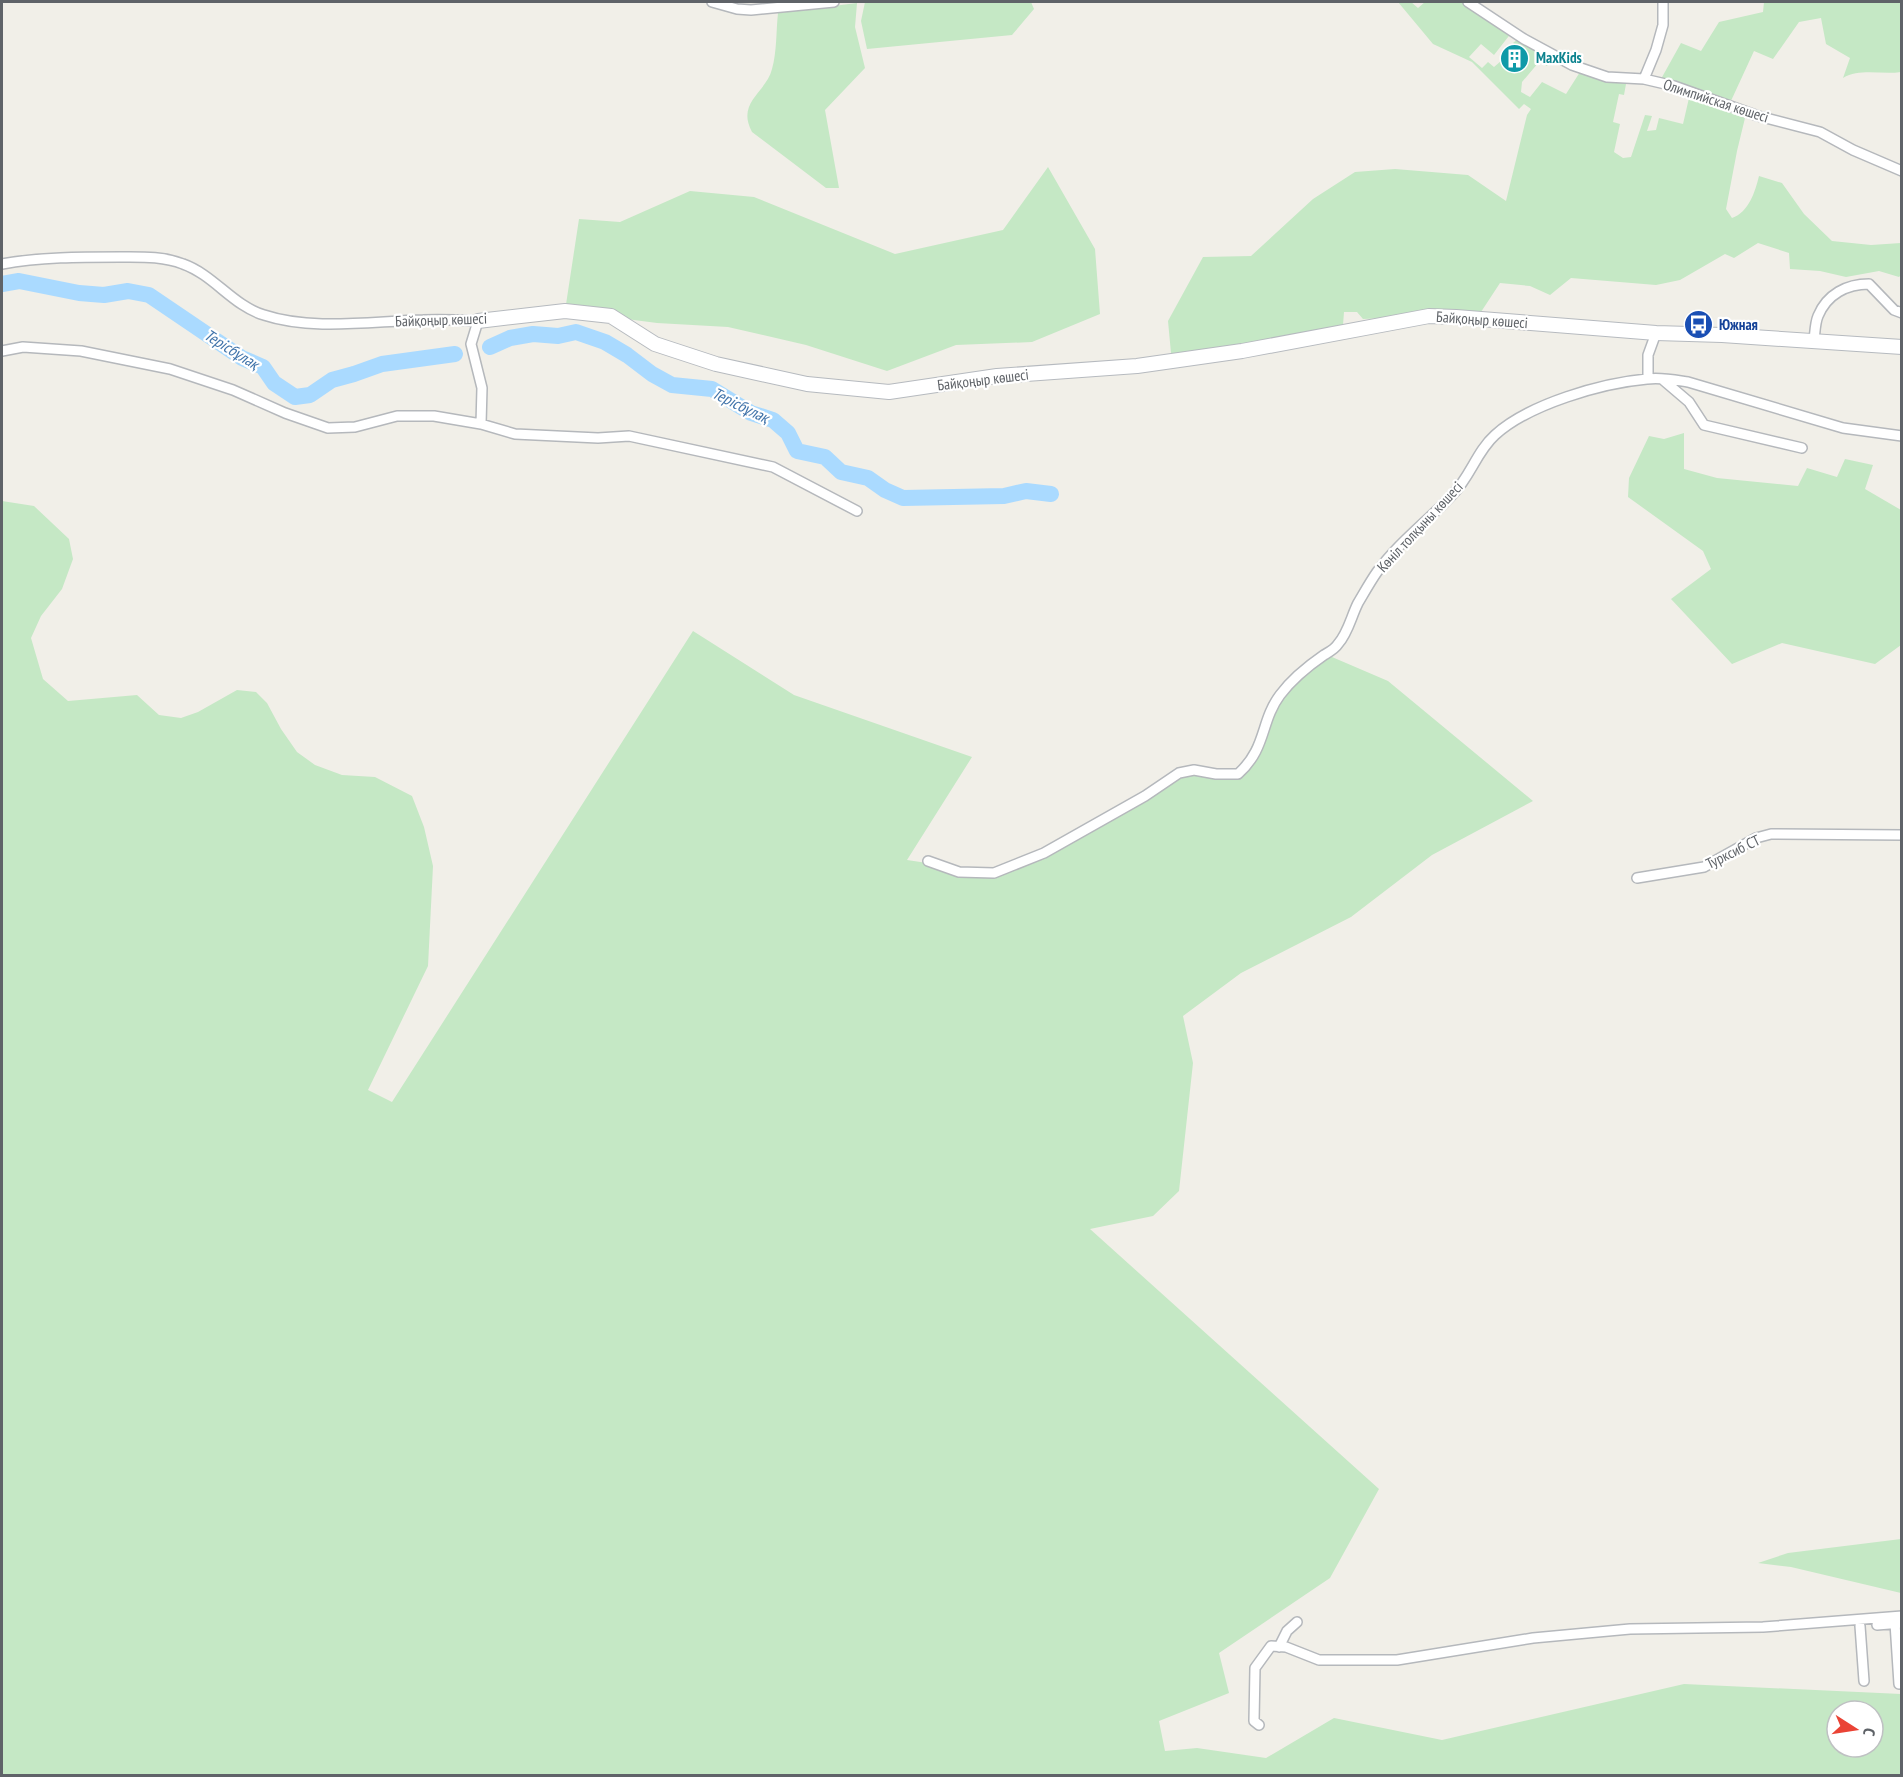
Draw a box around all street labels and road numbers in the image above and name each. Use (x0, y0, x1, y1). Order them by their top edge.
street label: Олимпийская көшесі (1661, 75, 1771, 127)
street label: Байқоңыр көшесі (1436, 307, 1529, 332)
street label: Байқоңыр көшесі (395, 308, 487, 331)
street label: Байқоңыр көшесі (936, 364, 1030, 395)
street label: Көніл толқыны көшесі (1373, 477, 1467, 576)
street label: Турксиб СТ (1703, 830, 1763, 873)

